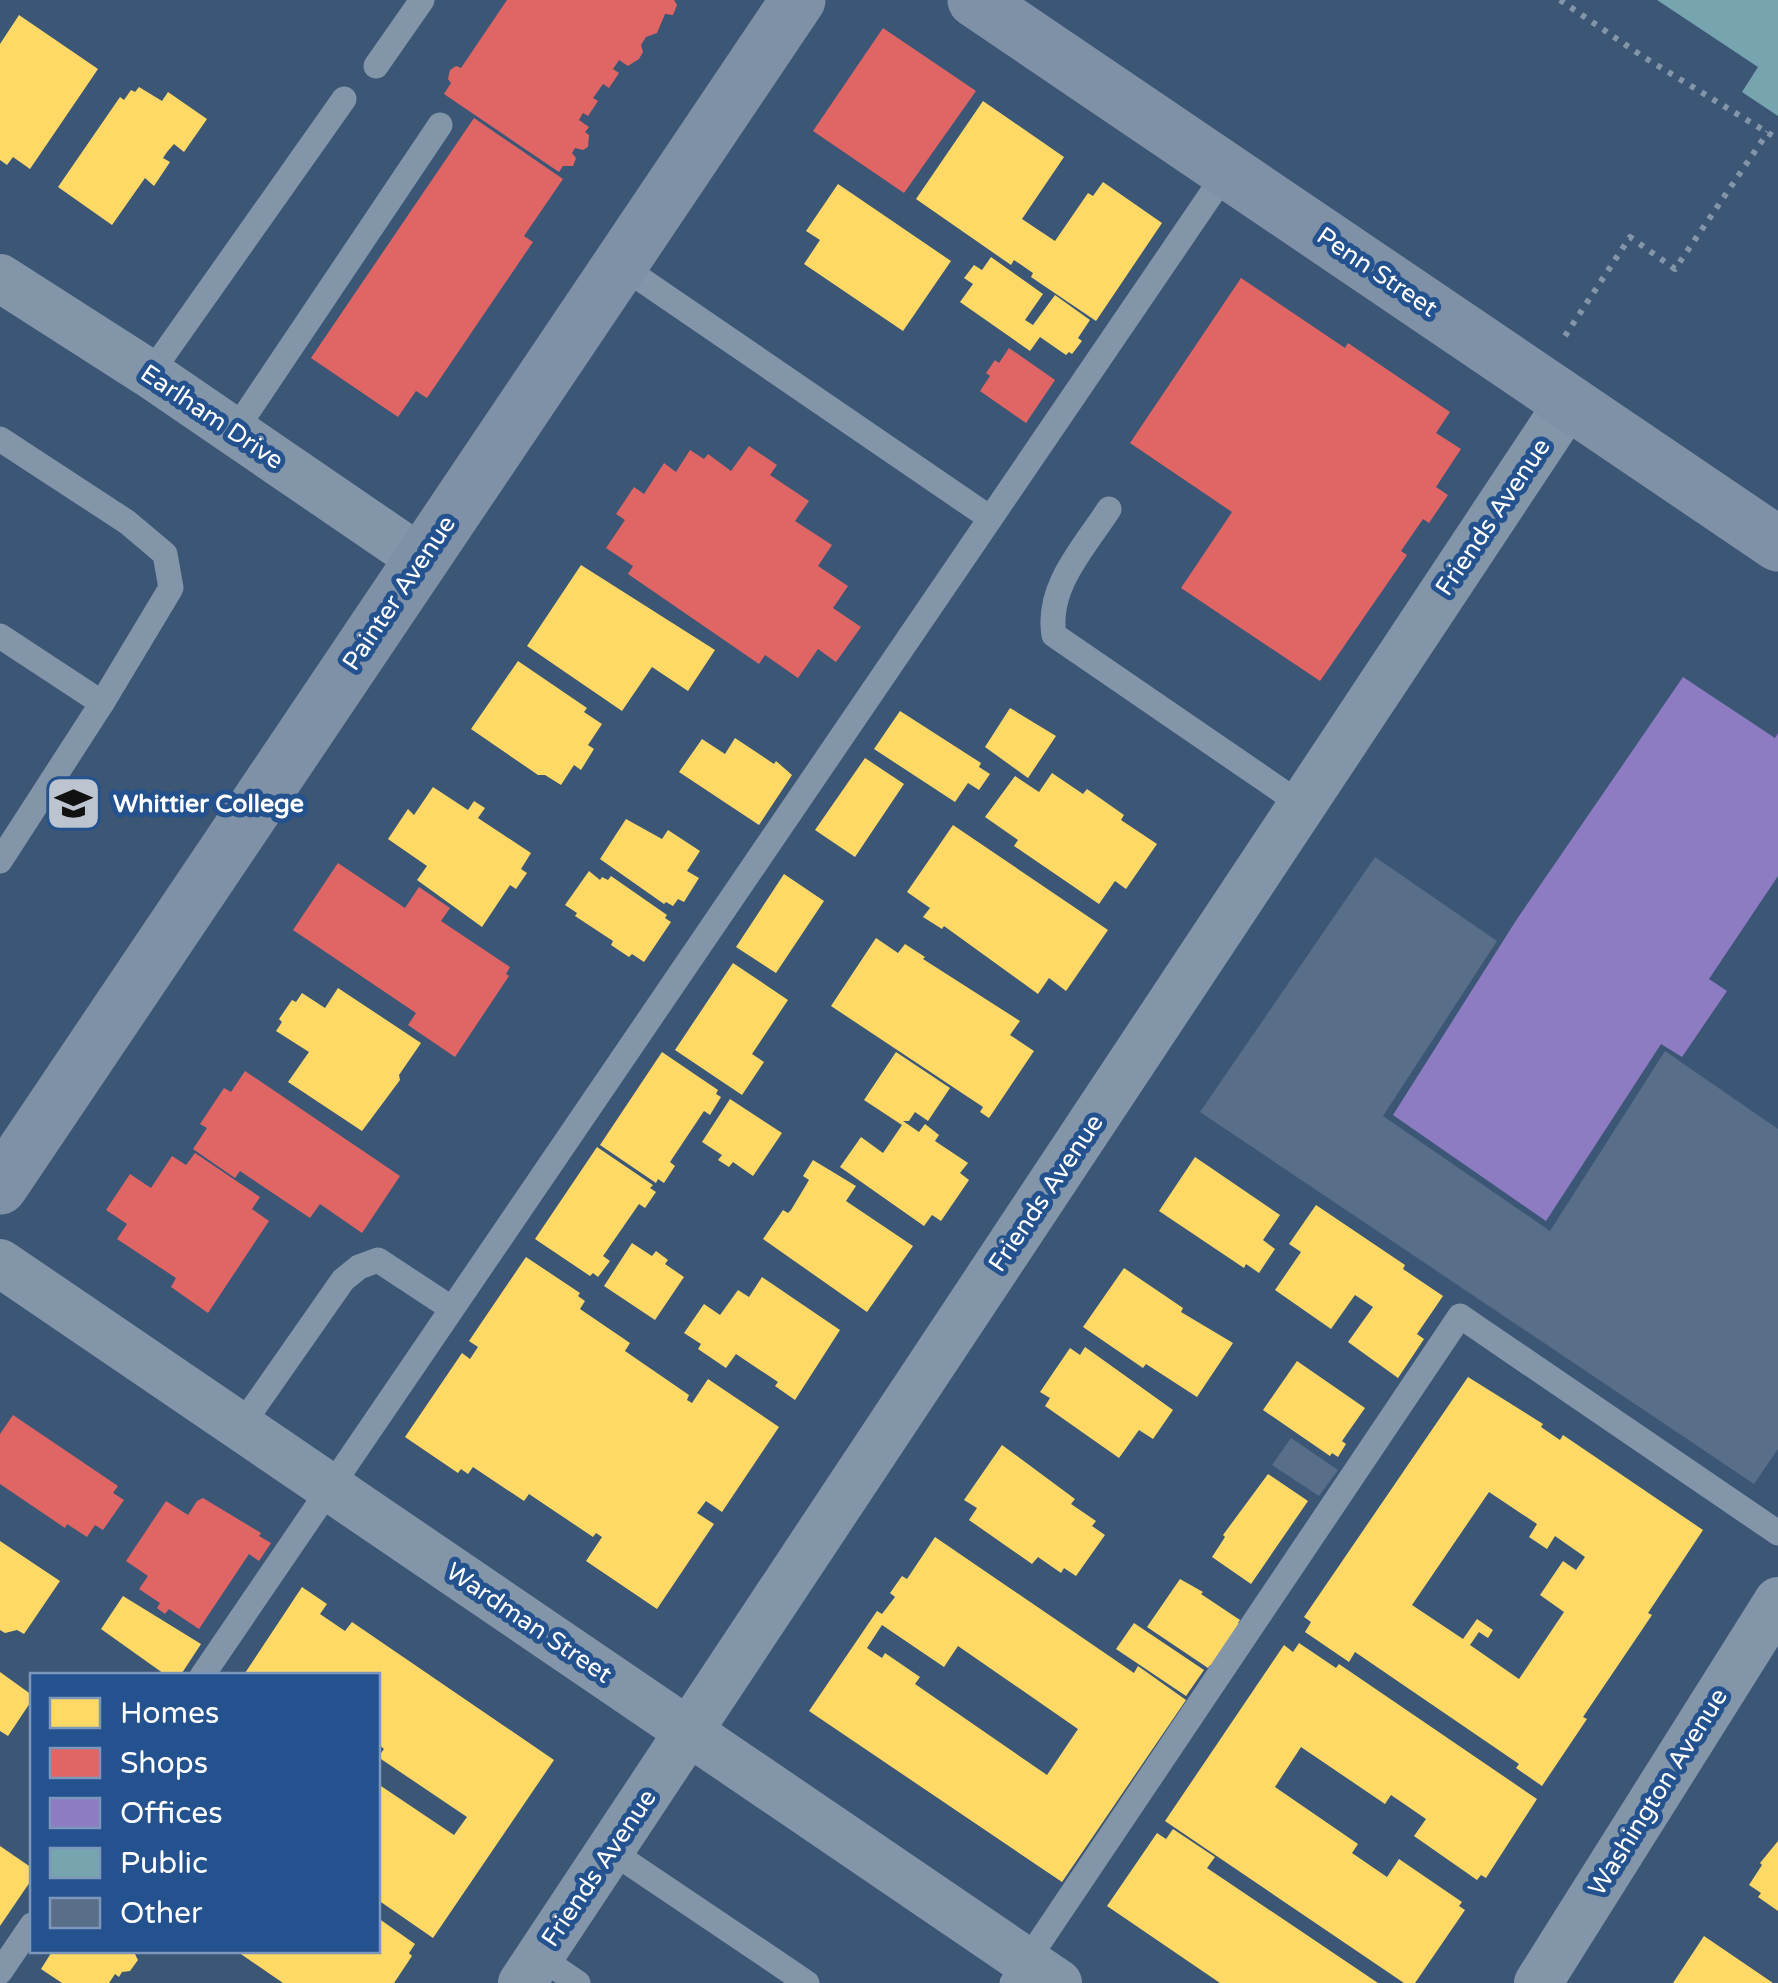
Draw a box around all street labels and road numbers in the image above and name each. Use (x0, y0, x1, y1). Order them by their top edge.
street label: Penn Street (1311, 221, 1443, 324)
street label: Earlham Drive (135, 358, 289, 476)
street label: Friends Avenue (1429, 433, 1557, 601)
street label: Painter Avenue (336, 510, 462, 676)
street label: Friends Avenue (982, 1109, 1110, 1277)
street label: Wardman Street (440, 1556, 618, 1690)
street label: Washington Avenue (1582, 1683, 1734, 1901)
street label: Friends Avenue (535, 1784, 663, 1952)

